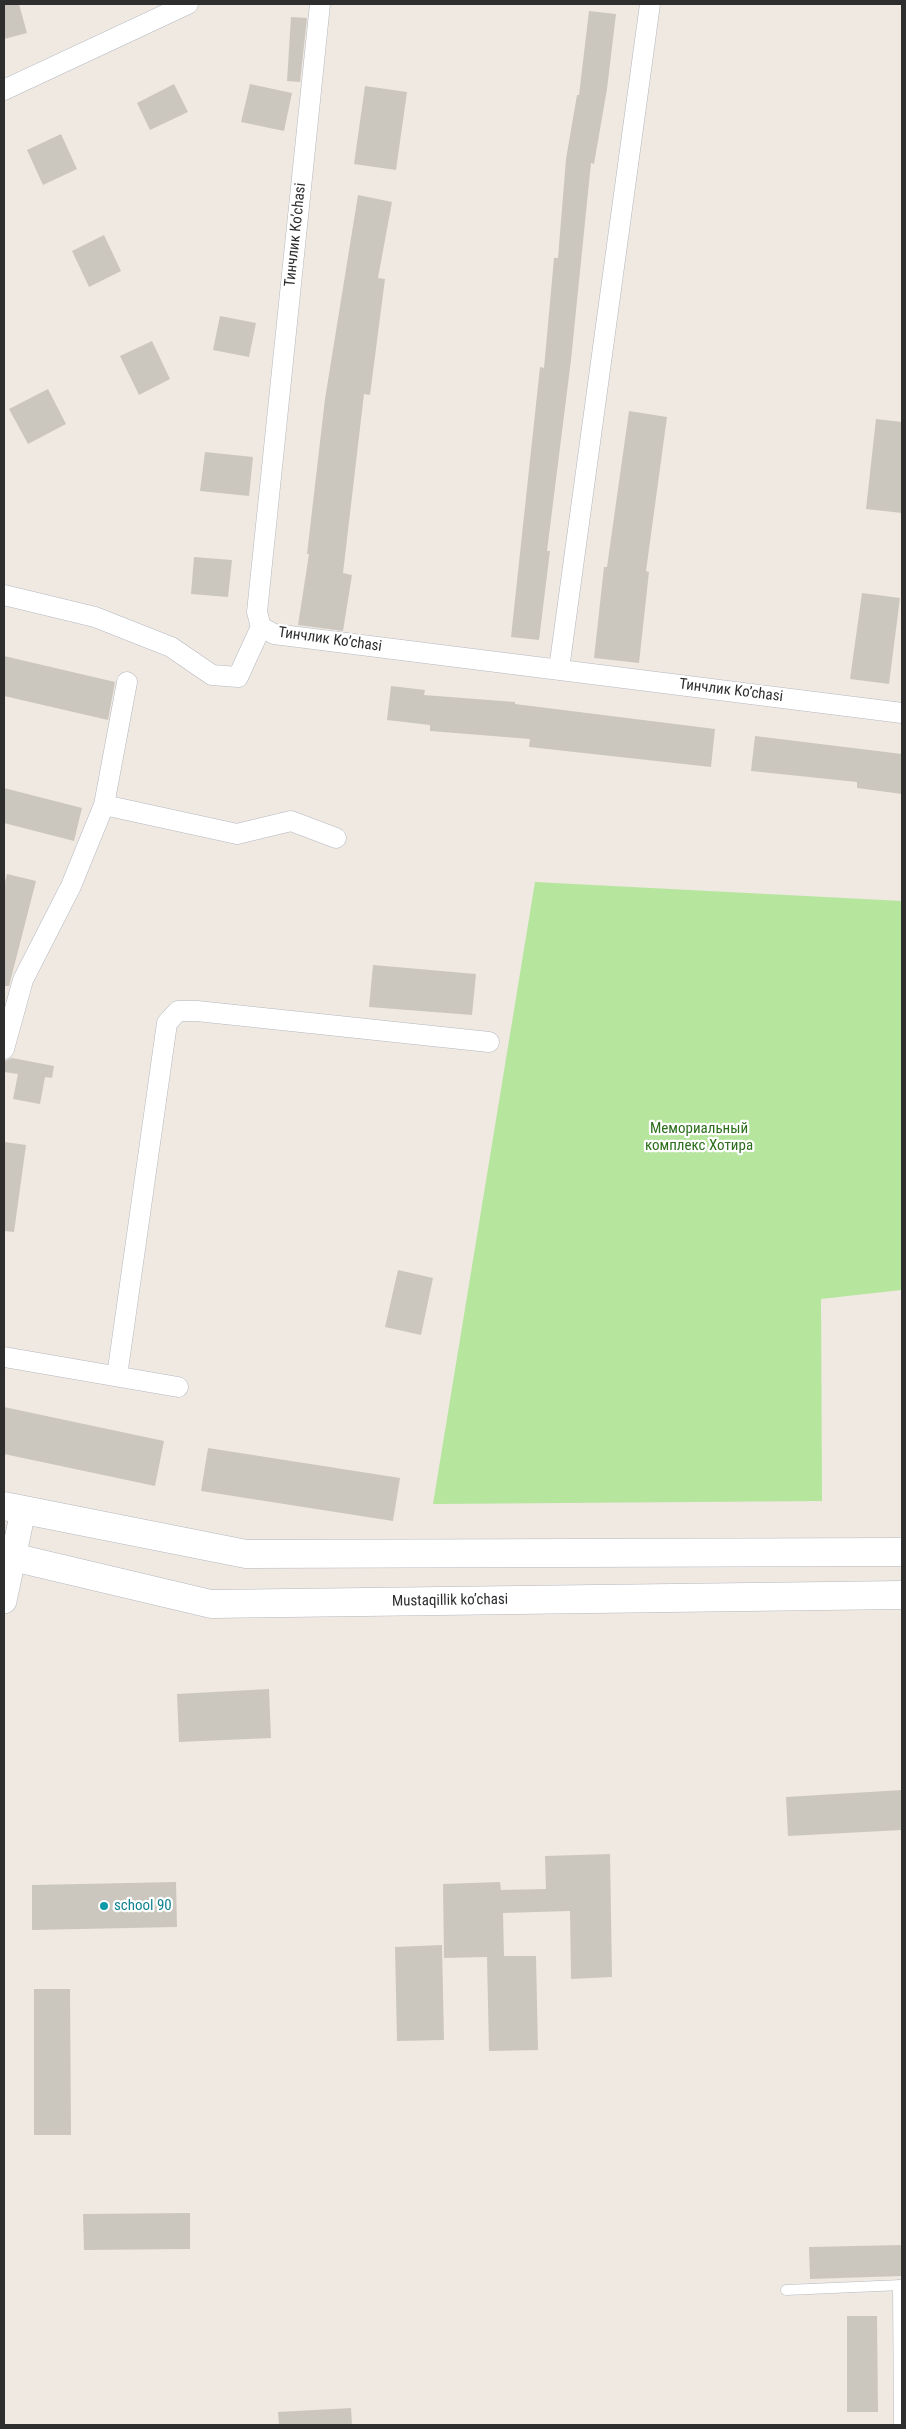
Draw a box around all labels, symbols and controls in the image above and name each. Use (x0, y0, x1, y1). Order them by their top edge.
street label: Тинчлик Ko’chasi (282, 182, 310, 288)
street label: Тинчлик Ko’chasi (277, 624, 383, 656)
street label: Тинчлик Ko’chasi (678, 676, 784, 706)
park label: Мемориальный комплекс Хотира (645, 1120, 753, 1155)
street label: Mustaqillik ko’chasi (392, 1591, 508, 1611)
place label: school 90 (114, 1897, 172, 1915)
marker: school 90 (98, 1900, 110, 1912)

